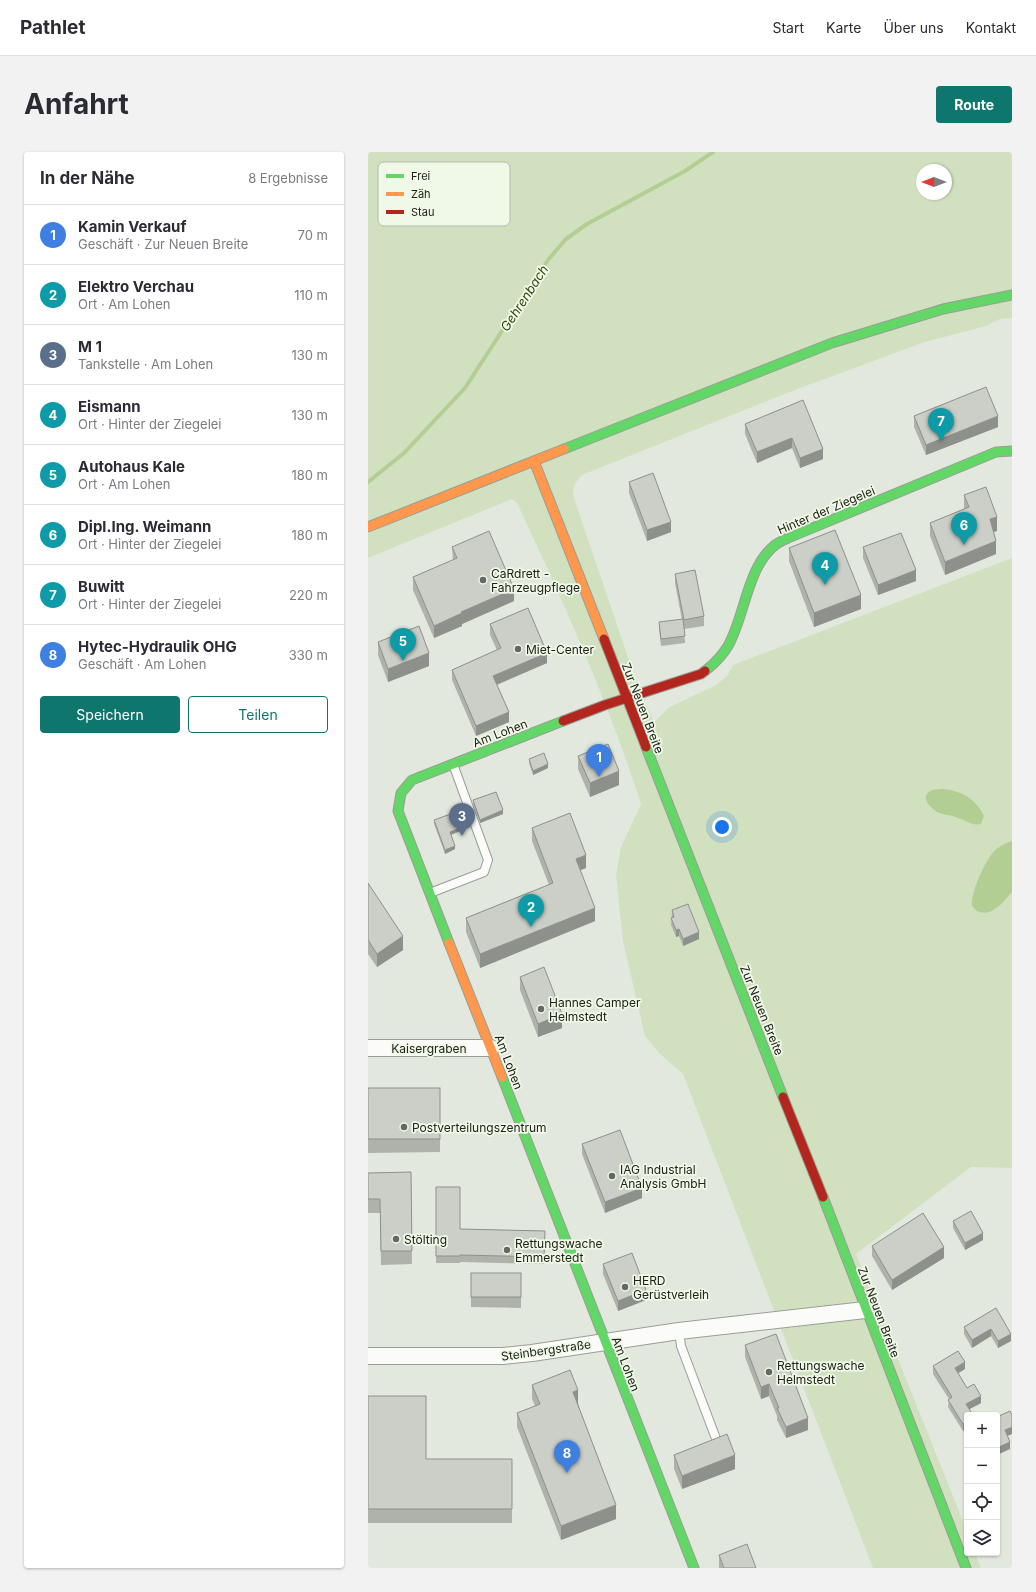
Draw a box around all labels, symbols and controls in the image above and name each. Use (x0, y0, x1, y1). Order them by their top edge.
text: Pathlet (20, 16, 85, 39)
text: Start (772, 19, 804, 36)
text: Karte (826, 19, 861, 36)
text: Über uns (883, 19, 944, 36)
text: Kontakt (966, 19, 1016, 36)
button: Route (936, 86, 1012, 123)
text: Anfahrt (24, 87, 129, 121)
legend (378, 162, 510, 226)
north arrow (916, 164, 952, 200)
text: In der Nähe (40, 168, 135, 188)
text: Frei (411, 169, 430, 183)
text: 8 Ergebnisse (248, 170, 328, 186)
text: Zäh (411, 187, 431, 201)
text: Stau (411, 205, 434, 219)
text: Kamin Verkauf (78, 217, 186, 236)
text: 1 (50, 227, 56, 243)
text: 70 m (298, 227, 328, 243)
text: Geschäft · Zur Neuen Breite (78, 236, 248, 252)
water label: Gehrenbach (497, 262, 552, 334)
text: Elektro Verchau (78, 277, 194, 296)
text: 2 (49, 287, 57, 303)
text: 110 m (294, 287, 328, 303)
text: Ort · Am Lohen (78, 296, 170, 312)
text: M 1 (78, 337, 102, 356)
text: 3 (49, 347, 57, 363)
text: 130 m (291, 347, 328, 363)
text: Tankstelle · Am Lohen (78, 356, 213, 372)
text: Eismann (78, 397, 141, 416)
text: 4 (49, 407, 57, 423)
text: 130 m (291, 407, 328, 423)
pin: 7 (928, 408, 954, 441)
text: Ort · Hinter der Ziegelei (78, 416, 222, 432)
text: Autohaus Kale (78, 457, 185, 476)
text: 5 (49, 467, 57, 483)
text: 180 m (291, 467, 328, 483)
text: Ort · Am Lohen (78, 476, 170, 492)
street label: Hinter der Ziegelei (775, 483, 877, 537)
pin: 6 (951, 512, 977, 545)
text: Dipl.Ing. Weimann (78, 517, 211, 536)
text: 6 (49, 527, 57, 543)
text: 180 m (291, 527, 328, 543)
text: Ort · Hinter der Ziegelei (78, 536, 222, 552)
pin: 4 (812, 552, 838, 585)
place label: CaRdrett - Fahrzeugpflege (491, 566, 580, 595)
marker: CaRdrett - Fahrzeugpflege (478, 575, 488, 585)
text: Buwitt (78, 577, 125, 596)
text: 7 (49, 587, 57, 603)
text: 220 m (289, 587, 328, 603)
text: Ort · Hinter der Ziegelei (78, 596, 222, 612)
pin: 5 (390, 628, 416, 661)
text: Hytec-Hydraulik OHG (78, 637, 237, 656)
place label: Miet-Center (526, 642, 595, 657)
marker: Miet-Center (513, 644, 523, 654)
text: 8 (49, 647, 57, 663)
text: 330 m (289, 647, 328, 663)
text: Geschäft · Am Lohen (78, 656, 206, 672)
street label: Zur Neuen Breite (619, 660, 667, 756)
button: Speichern (40, 696, 180, 733)
button: Teilen (188, 696, 328, 733)
street label: Am Lohen (471, 716, 529, 750)
pin: 1 (586, 744, 612, 777)
pin: 3 (449, 803, 475, 836)
your location (712, 817, 732, 837)
pin: 2 (518, 894, 544, 927)
street label: Zur Neuen Breite (737, 963, 787, 1057)
place label: Hannes Camper Helmstedt (549, 995, 641, 1024)
marker: Hannes Camper Helmstedt (536, 1004, 546, 1014)
street label: Am Lohen (492, 1033, 526, 1091)
street label: Kaisergraben (391, 1041, 467, 1056)
place label: Postverteilungszentrum (412, 1120, 547, 1135)
marker: Postverteilungszentrum (399, 1122, 409, 1132)
place label: IAG Industrial Analysis GmbH (620, 1162, 707, 1191)
marker: IAG Industrial Analysis GmbH (607, 1171, 617, 1181)
place label: Stölting (404, 1232, 447, 1247)
marker: Stölting (391, 1234, 401, 1244)
place label: Rettungswache Emmerstedt (515, 1236, 603, 1265)
marker: Rettungswache Emmerstedt (502, 1245, 512, 1255)
street label: Zur Neuen Breite (855, 1264, 903, 1360)
place label: HERD Gerüstverleih (633, 1273, 709, 1302)
marker: HERD Gerüstverleih (620, 1282, 630, 1292)
street label: Am Lohen (609, 1335, 643, 1393)
street label: Steinbergstraße (500, 1336, 592, 1364)
place label: Rettungswache Helmstedt (777, 1358, 865, 1387)
marker: Rettungswache Helmstedt (764, 1367, 774, 1377)
map controls (964, 1412, 1000, 1556)
button: + (964, 1412, 1000, 1448)
pin: 8 (554, 1440, 580, 1473)
button: − (964, 1448, 1000, 1484)
button: locate (964, 1484, 1000, 1520)
button: layers (964, 1520, 1000, 1556)

